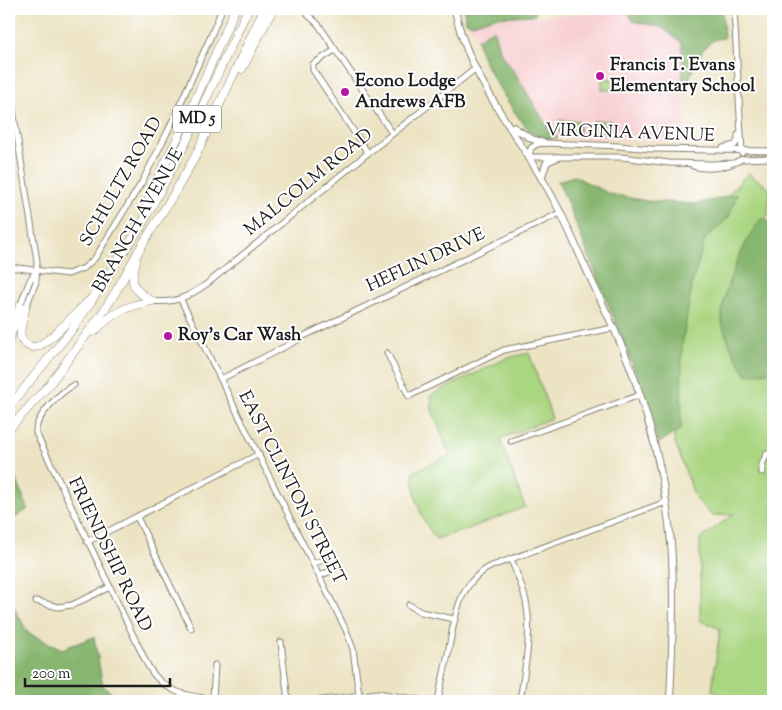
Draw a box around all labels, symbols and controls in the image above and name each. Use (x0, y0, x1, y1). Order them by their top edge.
place label: Francis T. Evans Elementary School (610, 53, 756, 100)
place label: Econo Lodge Andrews AFB (355, 69, 466, 116)
marker: Francis T. Evans Elementary School (594, 70, 606, 82)
marker: Econo Lodge Andrews AFB (339, 86, 351, 98)
road number: MD 5 (173, 106, 221, 132)
street label: SCHULTZ ROAD (74, 112, 170, 252)
street label: VIRGINIA AVENUE (545, 118, 715, 150)
street label: MALCOLM ROAD (239, 123, 379, 243)
street label: BRANCH AVENUE (87, 144, 191, 298)
street label: HEFLIN DRIVE (362, 222, 490, 300)
place label: Roy's Car Wash (178, 323, 302, 349)
marker: Roy's Car Wash (162, 330, 174, 342)
street label: EAST CLINTON STREET (231, 386, 351, 590)
street label: FRIENDSHIP ROAD (60, 473, 158, 637)
scale bar (25, 655, 170, 687)
text: 200 m (32, 664, 71, 685)

